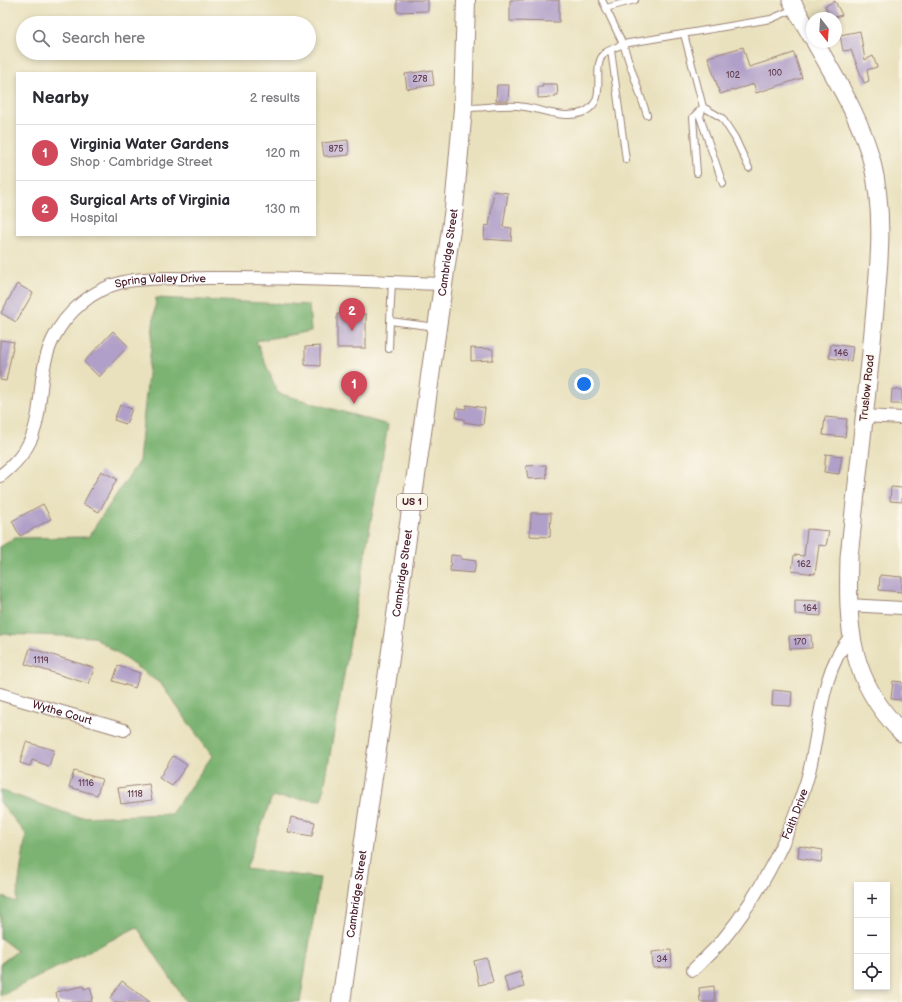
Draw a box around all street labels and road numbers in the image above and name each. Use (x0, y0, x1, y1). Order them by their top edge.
street label: Cambridge Street (435, 207, 460, 297)
street label: Spring Valley Drive (113, 272, 206, 290)
street label: Truslow Road (857, 354, 877, 422)
road number: US 1 (397, 494, 427, 510)
street label: Cambridge Street (389, 528, 415, 618)
street label: Wythe Court (31, 697, 94, 727)
street label: Faith Drive (779, 786, 810, 841)
street label: Cambridge Street (344, 849, 369, 939)

